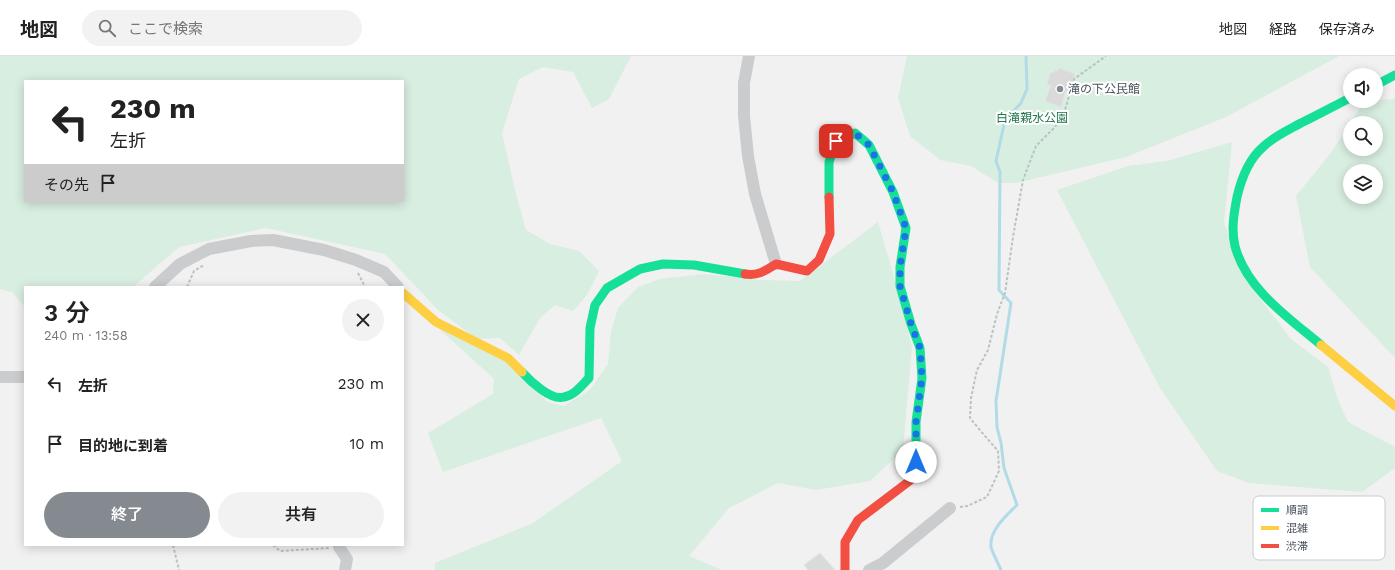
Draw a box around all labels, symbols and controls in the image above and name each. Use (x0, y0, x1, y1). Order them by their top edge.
search box (82, 10, 362, 46)
icon: search (96, 17, 118, 39)
text: 地図 (20, 18, 58, 41)
text: ここで検索 (128, 20, 203, 38)
text: 地図 (1219, 21, 1247, 37)
text: 経路 (1269, 21, 1297, 37)
text: 保存済み (1319, 21, 1375, 37)
map controls (1343, 68, 1383, 204)
button: sound (1343, 68, 1383, 108)
place label: 滝の下公民館 (1068, 82, 1140, 96)
marker: 滝の下公民館 (1055, 84, 1065, 94)
text: 230 m (110, 92, 196, 125)
icon: left (44, 96, 96, 148)
park label: 白滝親水公園 (996, 111, 1068, 125)
button: search (1343, 116, 1383, 156)
pin (819, 124, 853, 158)
text: 左折 (110, 130, 146, 151)
icon: arrive (825, 130, 847, 152)
button: layers (1343, 164, 1383, 204)
icon: arrive (97, 172, 119, 194)
text: その先 (44, 176, 89, 194)
text: 3 分 (44, 299, 89, 327)
button: close (342, 299, 384, 341)
text: 240 m · 13:58 (44, 328, 128, 343)
icon: left (44, 373, 66, 395)
text: 230 m (338, 375, 384, 393)
text: 左折 (78, 377, 108, 395)
icon: arrive (44, 433, 66, 455)
text: 10 m (349, 435, 384, 453)
text: 目的地に到着 (78, 437, 168, 455)
position arrow (895, 441, 937, 483)
button: 終了 (44, 492, 210, 538)
button: 共有 (218, 492, 384, 538)
legend (1253, 496, 1385, 560)
text: 順調 (1286, 504, 1308, 517)
text: 混雑 (1286, 522, 1308, 535)
text: 渋滞 (1286, 540, 1308, 553)

